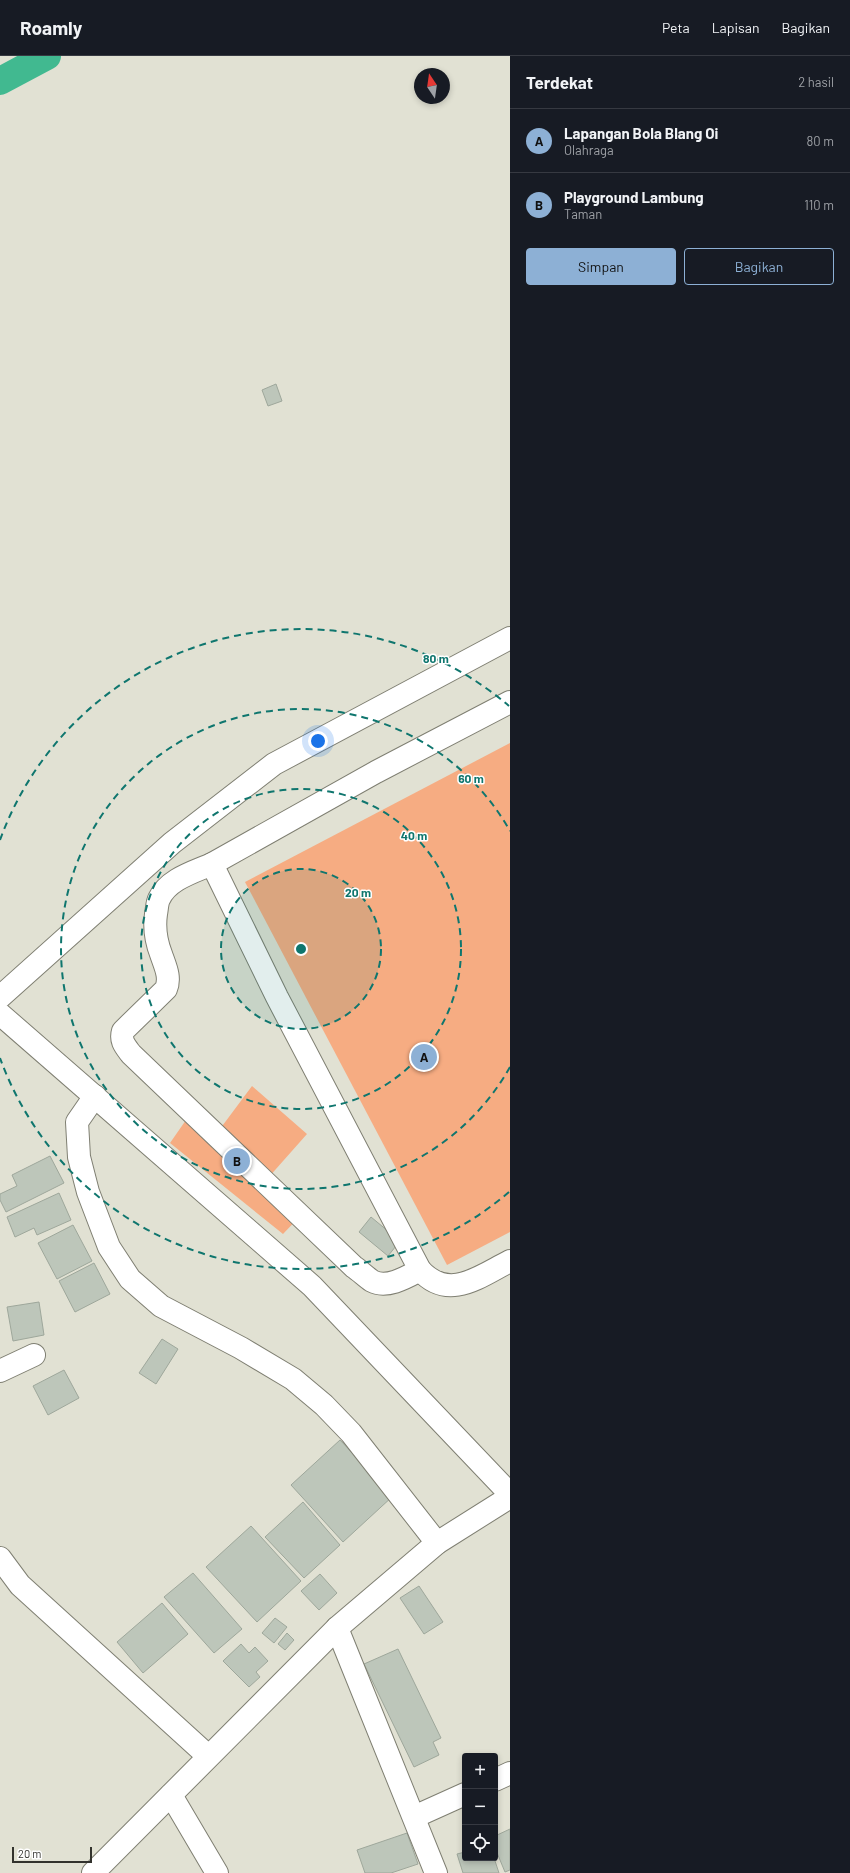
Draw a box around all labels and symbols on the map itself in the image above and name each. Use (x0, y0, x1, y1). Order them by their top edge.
north arrow (414, 68, 450, 104)
text: 80 m (423, 651, 449, 665)
your location (308, 731, 328, 751)
text: 60 m (458, 771, 484, 785)
text: 40 m (401, 828, 427, 842)
text: 20 m (345, 885, 371, 899)
centre of rings (294, 942, 308, 956)
pin: A (411, 1042, 437, 1072)
pin: B (224, 1146, 250, 1176)
scale bar (12, 1845, 92, 1864)

